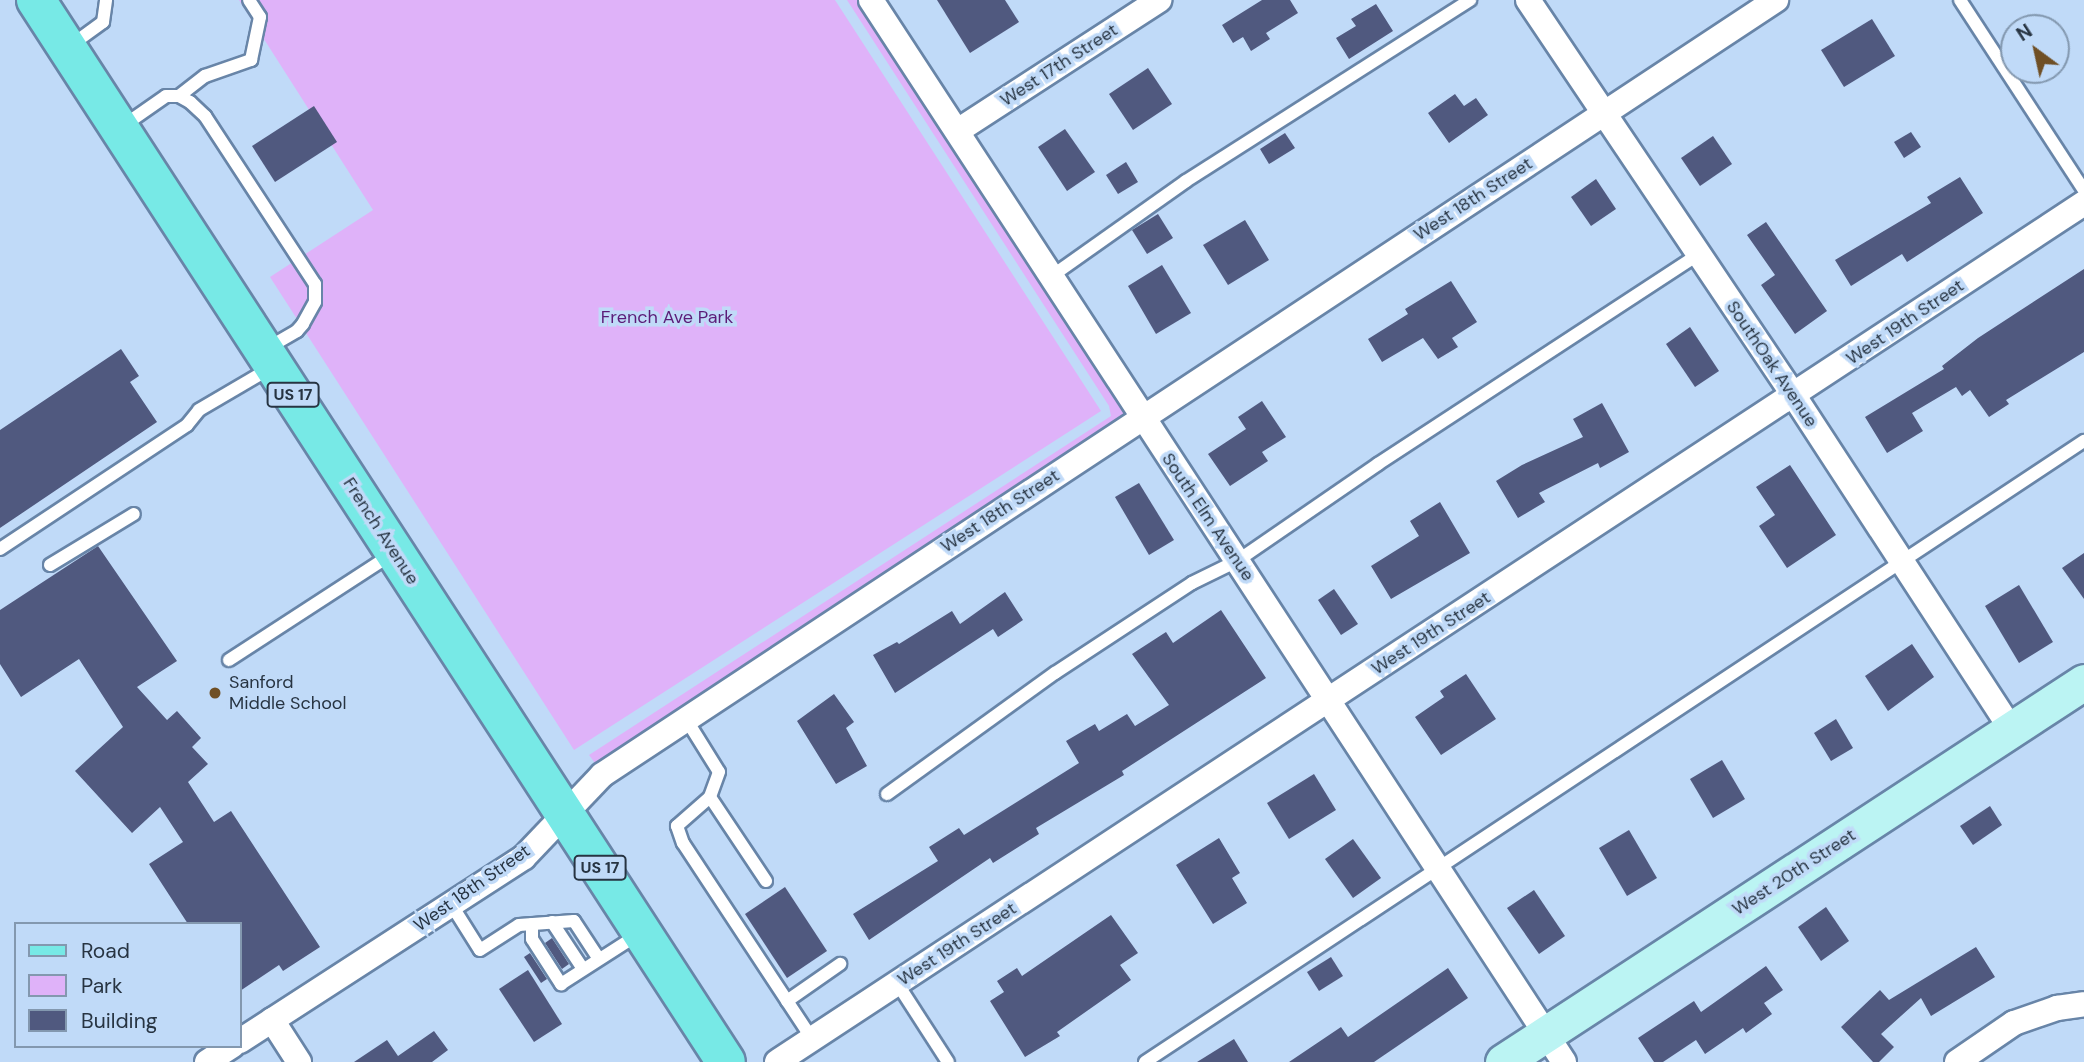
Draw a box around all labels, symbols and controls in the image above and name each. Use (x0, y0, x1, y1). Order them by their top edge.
north arrow (2000, 14, 2070, 84)
text: N (2012, 18, 2037, 47)
street label: West 17th Street (996, 19, 1122, 111)
street label: West 18th Street (1410, 153, 1536, 245)
street label: West 19th Street (1842, 275, 1968, 369)
street label: SouthOak Avenue (1722, 297, 1822, 431)
park label: French Ave Park (601, 306, 733, 328)
road number: US 17 (265, 382, 321, 408)
street label: South Elm Avenue (1157, 449, 1259, 585)
street label: West 18th Street (937, 465, 1063, 557)
street label: French Avenue (338, 473, 424, 589)
street label: West 19th Street (1368, 587, 1494, 679)
place label: Sanford Middle School (229, 672, 347, 714)
marker: Sanford Middle School (207, 685, 223, 701)
street label: West 20th Street (1728, 824, 1860, 920)
street label: West 18th Street (410, 840, 534, 936)
road number: US 17 (572, 856, 628, 880)
street label: West 19th Street (894, 898, 1020, 990)
legend (14, 922, 242, 1048)
text: Road (81, 937, 130, 965)
text: Park (81, 972, 122, 1000)
text: Building (81, 1007, 157, 1035)

